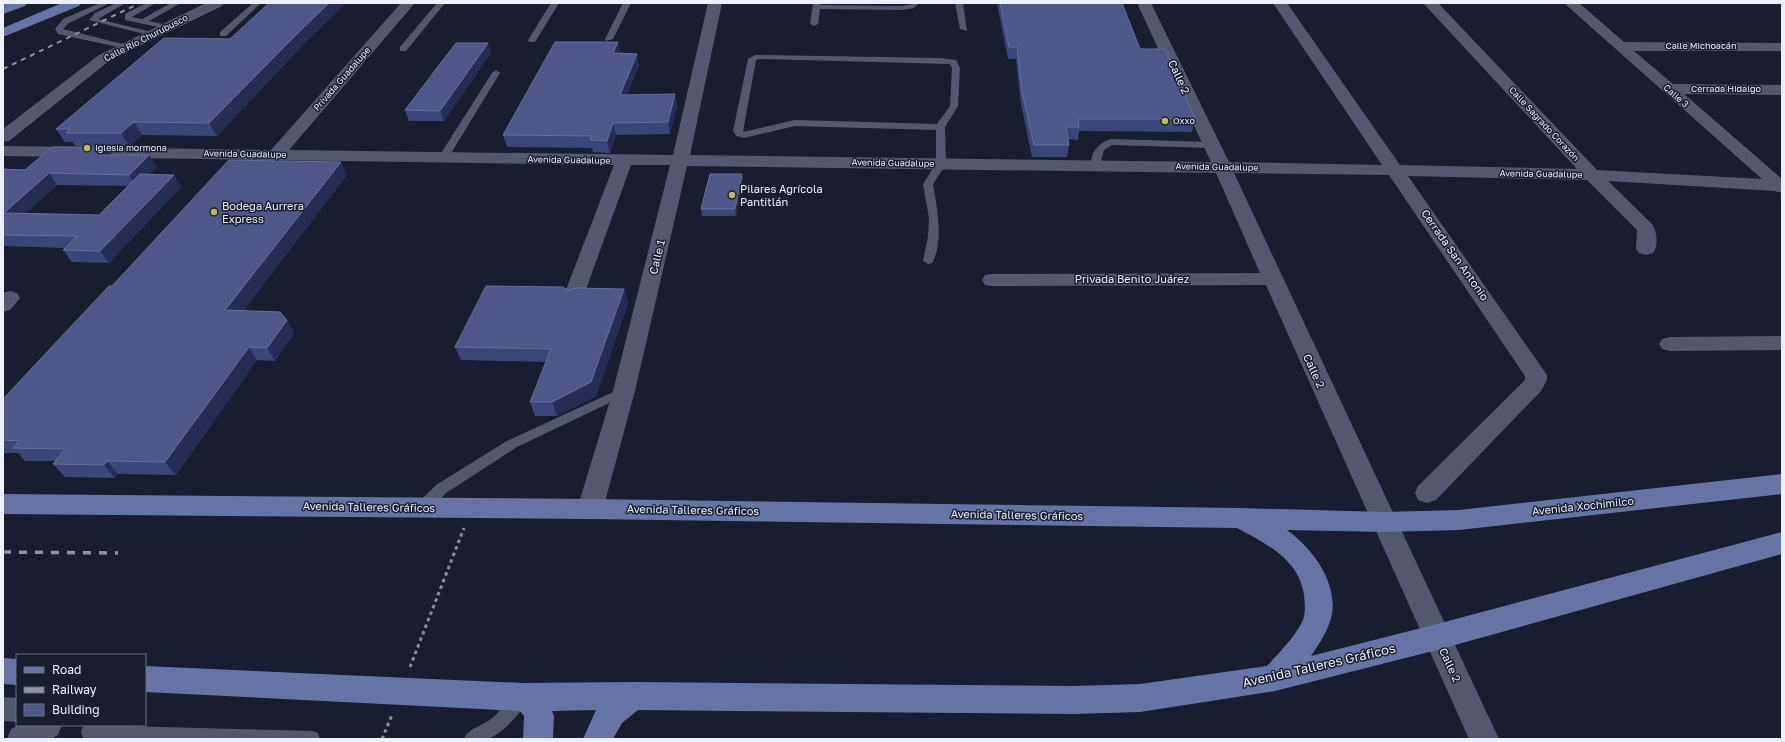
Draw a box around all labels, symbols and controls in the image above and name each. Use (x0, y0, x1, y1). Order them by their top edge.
street label: Calle Río Churubusco (102, 12, 190, 63)
street label: Calle Michoacán (1666, 40, 1736, 51)
street label: Privada Guadalupe (311, 44, 372, 113)
street label: Calle 2 (1166, 58, 1193, 96)
street label: Calle 3 (1662, 82, 1691, 109)
street label: Cerrada Hidalgo (1691, 83, 1761, 94)
street label: Calle Sagrado Corazón (1507, 84, 1582, 163)
place label: Oxxo (1173, 115, 1195, 126)
marker: Oxxo (1160, 116, 1170, 126)
place label: Iglesia mormona (95, 142, 167, 153)
marker: Iglesia mormona (82, 143, 92, 153)
street label: Avenida Guadalupe (203, 147, 287, 160)
street label: Avenida Guadalupe (527, 153, 611, 166)
street label: Avenida Guadalupe (851, 156, 935, 169)
street label: Avenida Guadalupe (1175, 160, 1259, 173)
street label: Avenida Guadalupe (1499, 167, 1583, 180)
place label: Pilares Agrícola Pantitlán (740, 182, 823, 208)
marker: Pilares Agrícola Pantitlán (727, 190, 737, 200)
place label: Bodega Aurrera Express (222, 199, 304, 225)
marker: Bodega Aurrera Express (209, 207, 219, 217)
street label: Cerrada San Antonio (1419, 207, 1492, 303)
street label: Calle 1 (646, 238, 667, 275)
street label: Privada Benito Juárez (1075, 272, 1190, 285)
street label: Calle 2 (1301, 352, 1328, 390)
street label: Avenida Xochimilco (1531, 494, 1635, 517)
street label: Avenida Talleres Gráficos (303, 499, 436, 514)
street label: Avenida Talleres Gráficos (627, 502, 760, 517)
street label: Avenida Talleres Gráficos (951, 507, 1084, 522)
street label: Avenida Talleres Gráficos (1241, 640, 1397, 690)
street label: Calle 2 (1437, 646, 1464, 684)
legend (16, 654, 146, 726)
text: Road (52, 662, 81, 677)
text: Railway (52, 682, 97, 697)
text: Building (52, 702, 100, 717)

